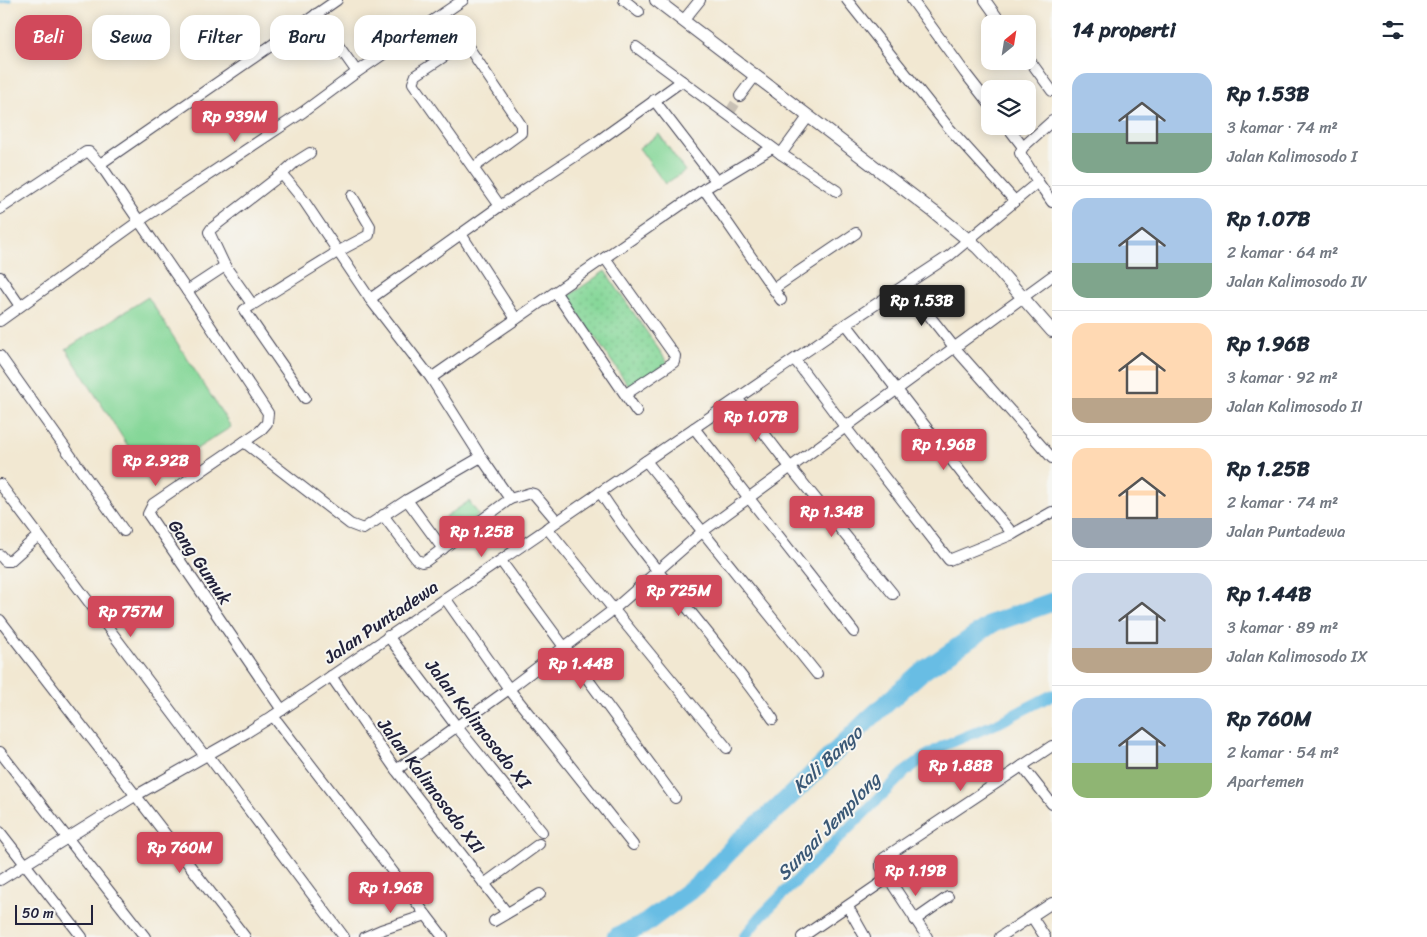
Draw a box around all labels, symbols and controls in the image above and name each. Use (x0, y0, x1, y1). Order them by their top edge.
text: 14 properti (1072, 11, 1175, 49)
chip: Beli (15, 15, 82, 60)
chip: Sewa (92, 15, 170, 60)
chip: Filter (180, 15, 260, 60)
chip: Baru (270, 15, 344, 60)
chip: Apartemen (354, 15, 476, 60)
north arrow (981, 15, 1036, 70)
map controls (981, 15, 1036, 135)
icon: filters (1379, 16, 1407, 44)
text: Rp 1.53B (1227, 75, 1309, 113)
button: layers (981, 80, 1036, 135)
icon: home (1112, 93, 1172, 153)
pin: Rp 939M (189, 100, 281, 143)
text: Rp 939M (203, 102, 267, 131)
text: 3 kamar · 74 m² (1227, 113, 1338, 142)
text: Jalan Kalimosodo I (1227, 142, 1357, 171)
text: Rp 1.07B (1227, 200, 1310, 238)
icon: home (1112, 218, 1172, 278)
text: 2 kamar · 64 m² (1227, 238, 1338, 267)
text: Jalan Kalimosodo IV (1227, 267, 1367, 296)
pin: Rp 1.53B (870, 284, 974, 327)
text: Rp 1.53B (891, 286, 953, 315)
text: Rp 1.96B (1227, 325, 1310, 363)
icon: home (1112, 343, 1172, 403)
text: 3 kamar · 92 m² (1227, 363, 1338, 392)
text: Jalan Kalimosodo II (1227, 392, 1362, 421)
pin: Rp 1.07B (704, 400, 808, 443)
text: Rp 1.07B (724, 402, 788, 431)
pin: Rp 1.96B (892, 428, 996, 471)
text: Rp 1.96B (912, 430, 976, 459)
pin: Rp 2.92B (104, 444, 208, 487)
text: Rp 2.92B (123, 446, 189, 475)
text: Rp 1.25B (1227, 450, 1310, 488)
icon: home (1112, 468, 1172, 528)
text: 2 kamar · 74 m² (1227, 488, 1338, 517)
pin: Rp 1.34B (780, 496, 884, 538)
text: Rp 1.34B (801, 497, 863, 526)
street label: Gang Gumuk (159, 513, 241, 612)
pin: Rp 1.25B (430, 516, 534, 558)
text: Rp 1.25B (450, 517, 514, 546)
text: Jalan Puntadewa (1227, 517, 1345, 546)
street label: Jalan Puntadewa (316, 572, 445, 673)
pin: Rp 725M (633, 574, 725, 617)
text: Rp 1.44B (1227, 575, 1311, 613)
text: Rp 725M (647, 576, 711, 605)
icon: home (1112, 593, 1172, 653)
pin: Rp 757M (85, 596, 177, 638)
text: Rp 757M (99, 597, 163, 626)
text: 3 kamar · 89 m² (1227, 613, 1338, 642)
text: Jalan Kalimosodo IX (1227, 642, 1368, 671)
pin: Rp 1.44B (529, 648, 633, 690)
text: Rp 1.44B (549, 649, 613, 678)
street label: Jalan Kalimosodo XI (416, 651, 541, 798)
text: Rp 760M (1227, 700, 1311, 738)
street label: Jalan Kalimosodo XII (368, 710, 493, 862)
water label: Kali Bango (784, 716, 872, 801)
icon: home (1112, 718, 1172, 778)
text: 2 kamar · 54 m² (1227, 738, 1339, 767)
pin: Rp 1.88B (909, 750, 1013, 792)
text: Rp 1.88B (929, 751, 993, 780)
water label: Sungai Jemplong (768, 764, 890, 888)
text: Apartemen (1227, 767, 1304, 796)
pin: Rp 760M (134, 832, 226, 874)
text: Rp 760M (148, 833, 212, 862)
pin: Rp 1.19B (864, 854, 968, 897)
text: Rp 1.19B (886, 856, 946, 885)
pin: Rp 1.96B (339, 872, 443, 914)
text: Rp 1.96B (359, 873, 423, 902)
text: 50 m (22, 901, 54, 926)
scale bar (15, 902, 92, 925)

